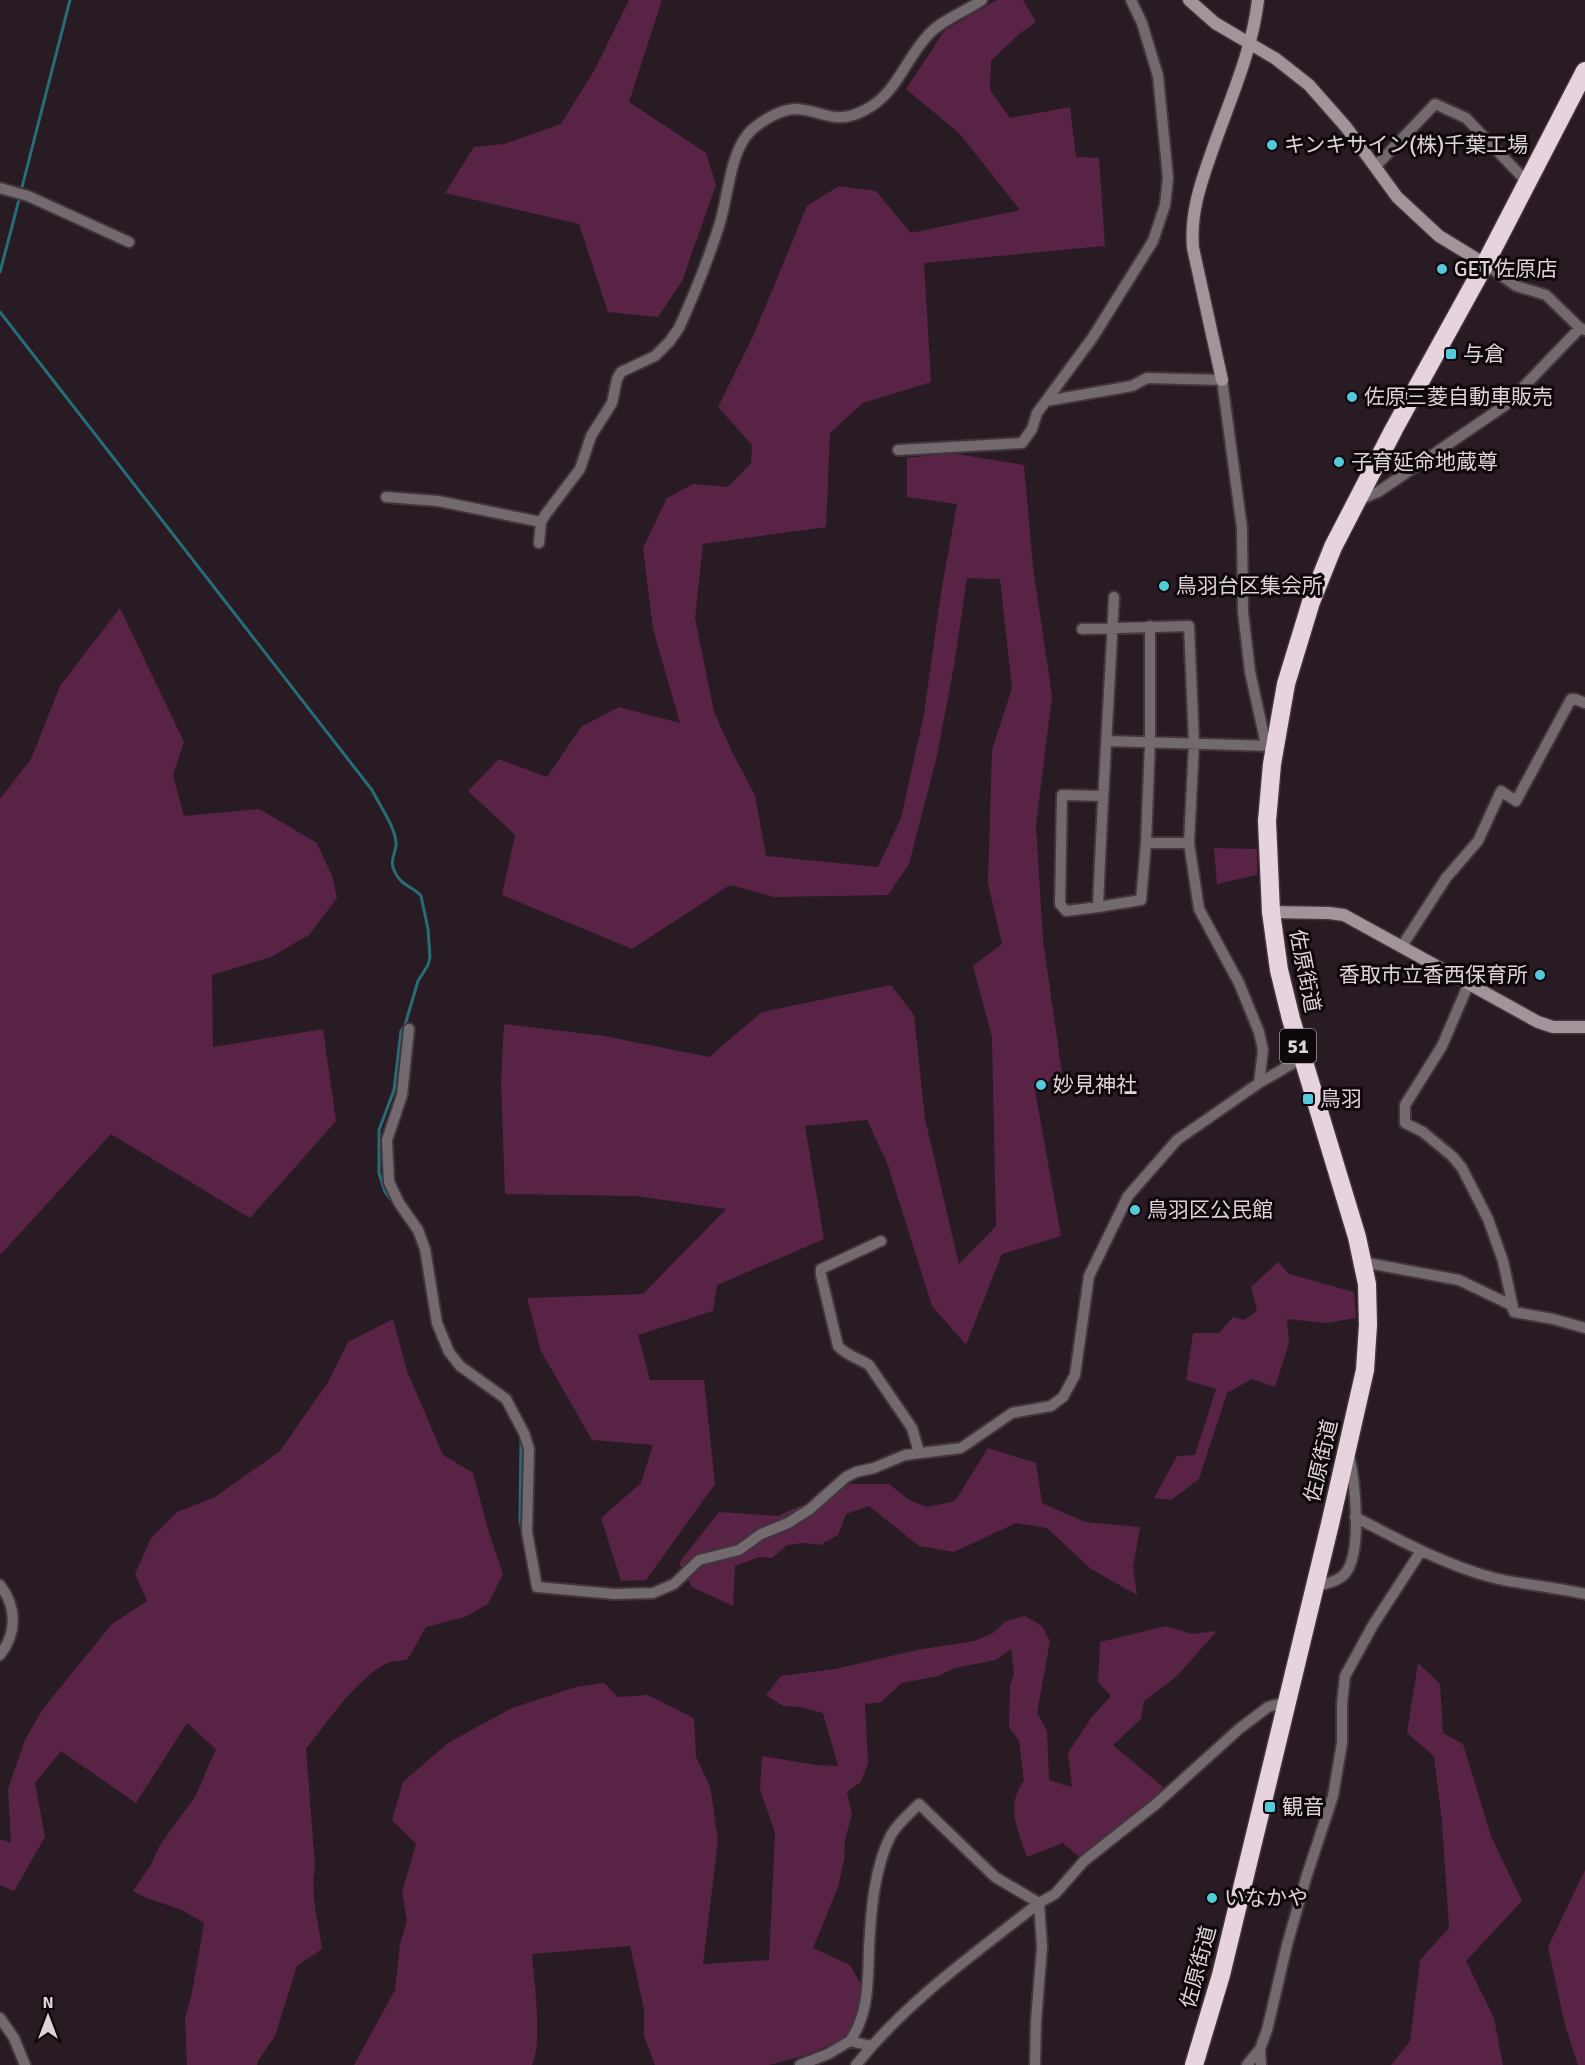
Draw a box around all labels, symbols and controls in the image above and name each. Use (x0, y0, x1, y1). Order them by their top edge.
place label: キンキサイン(株)千葉工場 (1284, 132, 1528, 158)
marker: キンキサイン(株)千葉工場 (1265, 138, 1279, 152)
place label: GET 佐原店 (1454, 256, 1557, 282)
marker: GET 佐原店 (1435, 262, 1449, 276)
place label: 与倉 (1463, 341, 1505, 367)
marker: 与倉 (1444, 347, 1458, 361)
place label: 佐原三菱自動車販売 (1364, 384, 1553, 410)
marker: 佐原三菱自動車販売 (1345, 390, 1359, 404)
place label: 子育延命地蔵尊 (1351, 449, 1498, 475)
marker: 子育延命地蔵尊 (1332, 455, 1346, 469)
place label: 鳥羽台区集会所 (1176, 573, 1323, 599)
marker: 鳥羽台区集会所 (1157, 579, 1171, 593)
street label: 佐原街道 (1284, 927, 1326, 1015)
place label: 香取市立香西保育所 (1339, 962, 1528, 988)
marker: 香取市立香西保育所 (1533, 968, 1547, 982)
road number: 51 (1280, 1029, 1316, 1063)
place label: 妙見神社 (1053, 1072, 1137, 1098)
marker: 妙見神社 (1034, 1078, 1048, 1092)
place label: 鳥羽 (1320, 1086, 1362, 1112)
marker: 鳥羽 (1301, 1092, 1315, 1106)
place label: 鳥羽区公民館 (1147, 1197, 1273, 1223)
marker: 鳥羽区公民館 (1128, 1203, 1142, 1217)
street label: 佐原街道 (1299, 1417, 1343, 1505)
place label: 観音 (1282, 1794, 1324, 1820)
marker: 観音 (1263, 1800, 1277, 1814)
place label: いなかや (1224, 1885, 1308, 1911)
marker: いなかや (1205, 1891, 1219, 1905)
street label: 佐原街道 (1175, 1923, 1221, 2011)
north arrow (18, 1987, 78, 2047)
text: N (42, 1993, 54, 2013)

